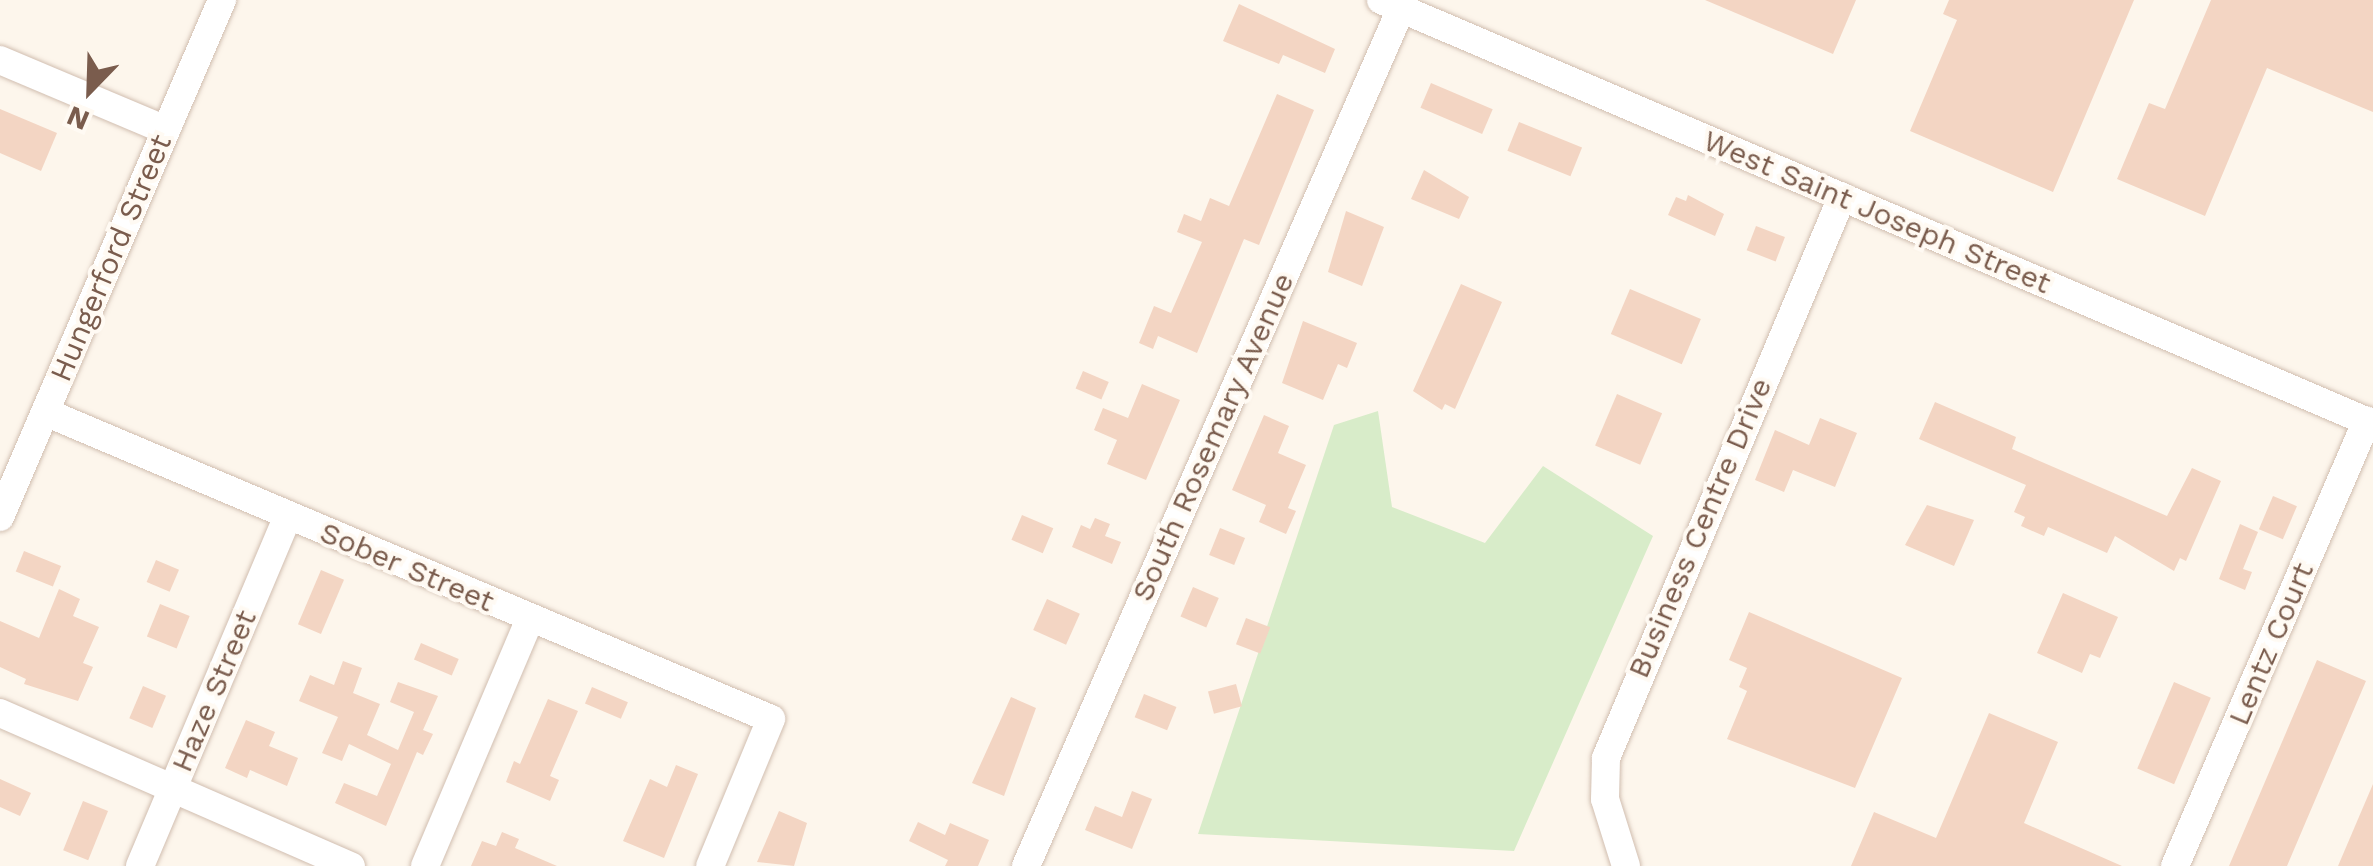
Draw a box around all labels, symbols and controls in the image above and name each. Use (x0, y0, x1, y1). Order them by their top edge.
north arrow (40, 40, 140, 140)
text: N (62, 99, 94, 137)
street label: West Saint Joseph Street (1698, 122, 2056, 302)
street label: Hungerford Street (43, 129, 179, 387)
street label: South Rosemary Avenue (1124, 266, 1302, 608)
street label: Business Centre Drive (1620, 373, 1780, 683)
street label: Sober Street (314, 514, 500, 620)
street label: Lentz Court (2221, 557, 2321, 731)
street label: Haze Street (164, 605, 264, 777)

